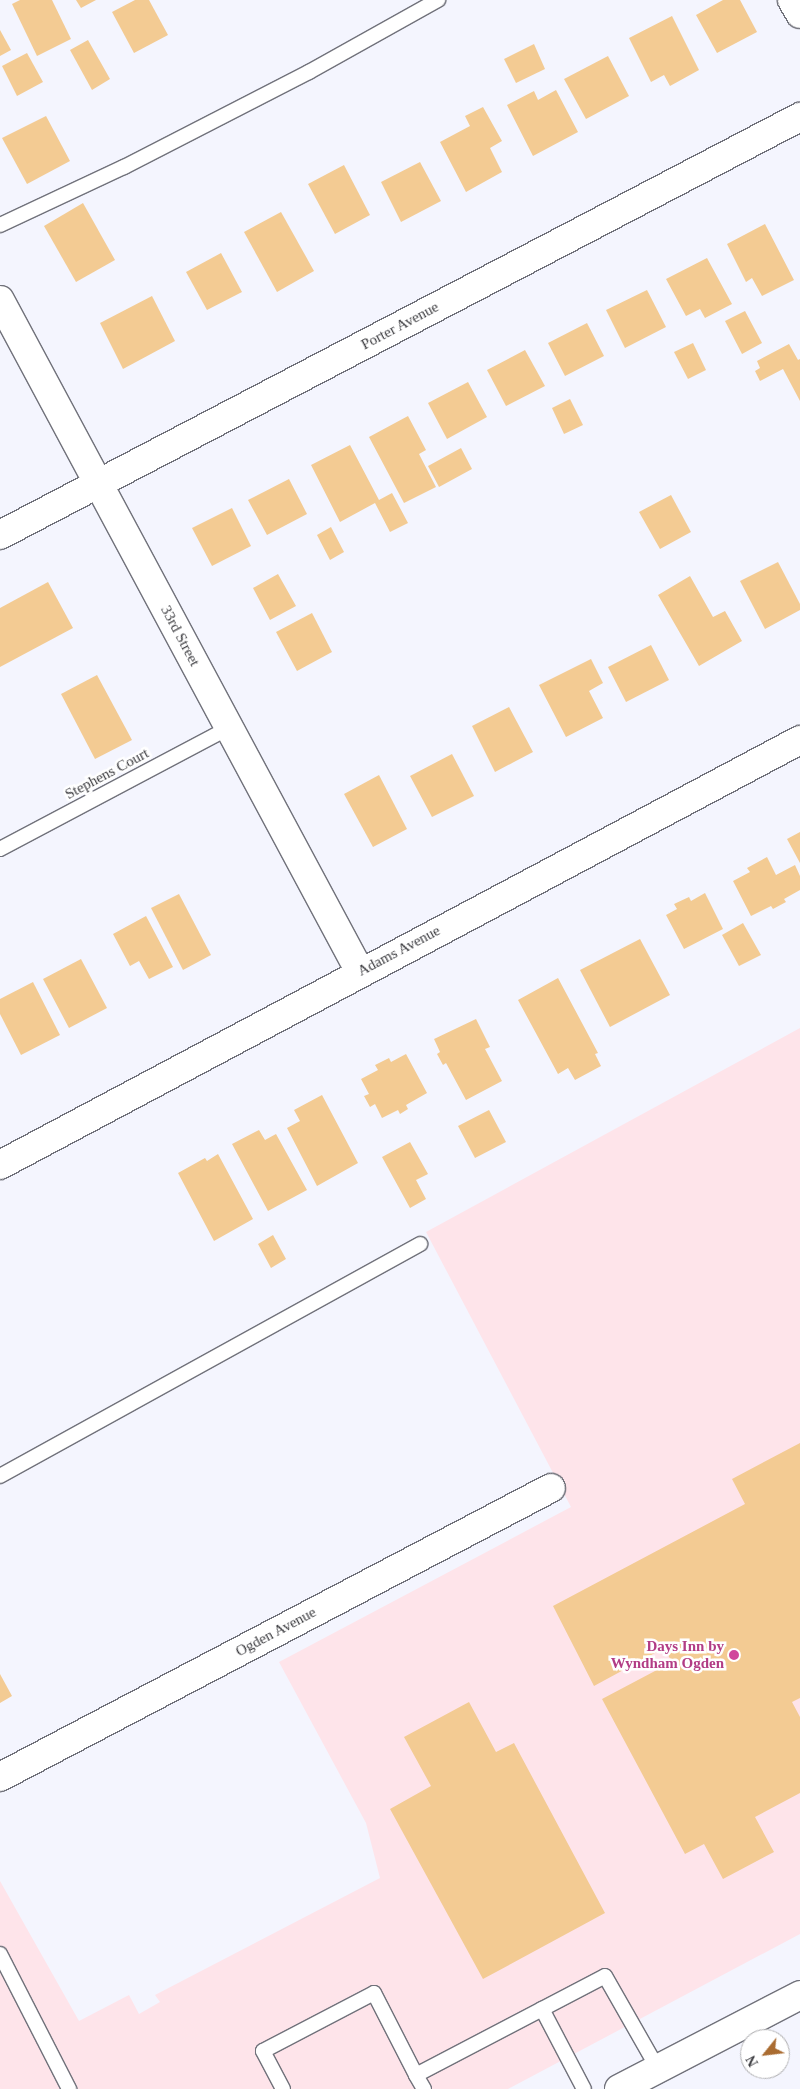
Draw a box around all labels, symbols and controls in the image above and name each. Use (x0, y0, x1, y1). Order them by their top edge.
street label: Porter Avenue (358, 298, 442, 354)
street label: 33rd Street (157, 603, 203, 669)
street label: Stephens Court (62, 744, 152, 804)
street label: Adams Avenue (354, 922, 444, 980)
street label: Ogden Avenue (232, 1603, 320, 1661)
place label: Days Inn by Wyndham Ogden (611, 1637, 724, 1672)
marker: Days Inn by Wyndham Ogden (728, 1649, 740, 1661)
north arrow (740, 2029, 790, 2079)
text: N (743, 2053, 761, 2069)

